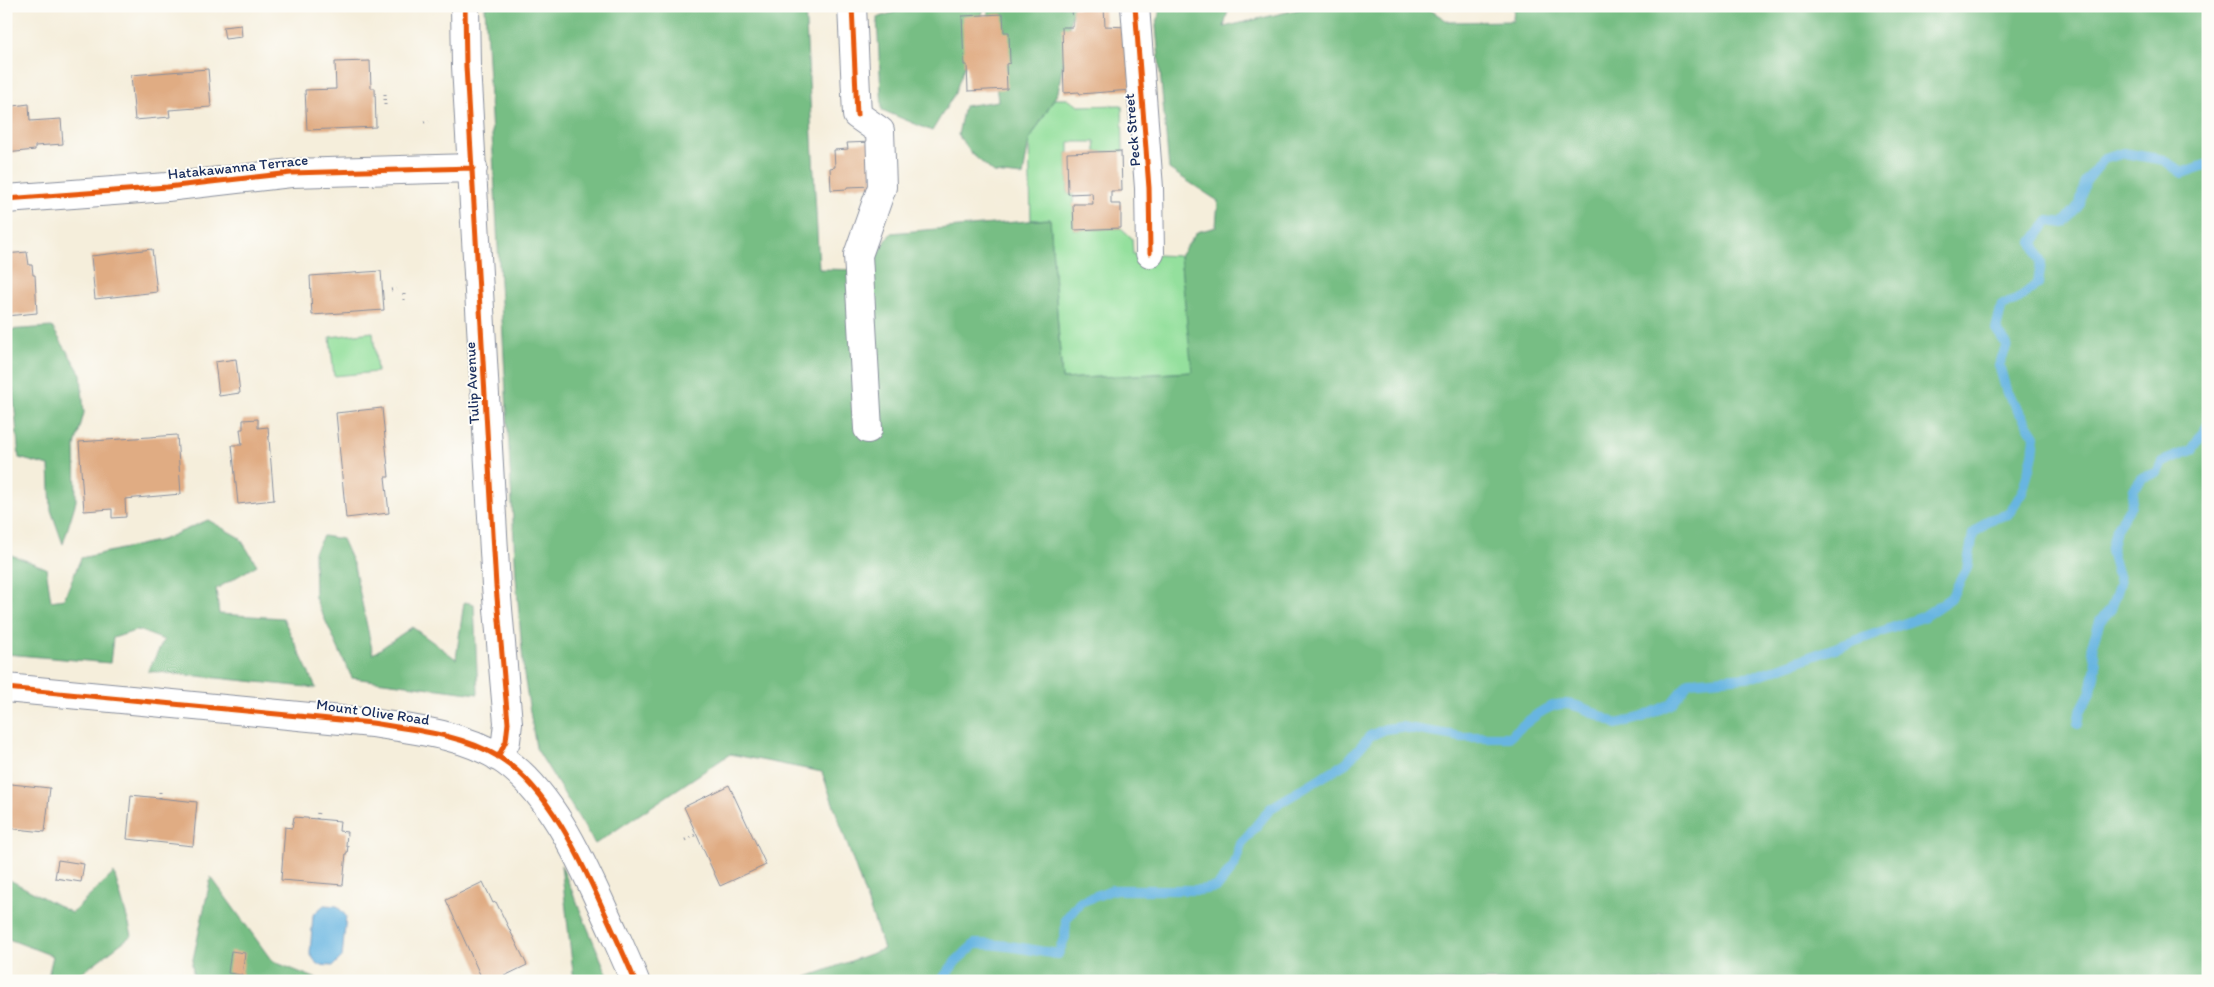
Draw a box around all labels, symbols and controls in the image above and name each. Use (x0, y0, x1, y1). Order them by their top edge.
street label: Peck Street (1120, 92, 1144, 167)
street label: Hatakawanna Terrace (167, 151, 309, 183)
street label: Tulip Avenue (461, 342, 483, 424)
street label: Mount Olive Road (315, 695, 431, 729)

